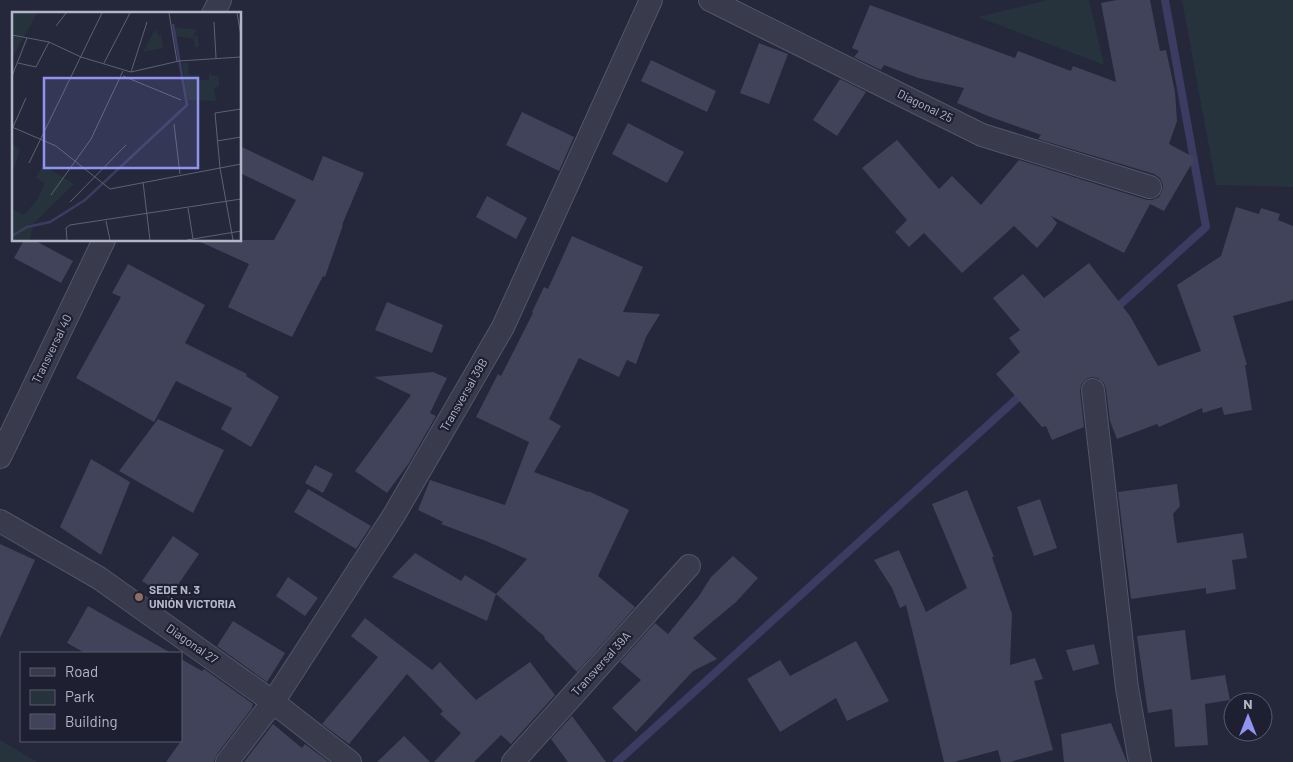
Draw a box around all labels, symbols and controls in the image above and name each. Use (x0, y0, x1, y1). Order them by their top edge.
inset map (12, 12, 241, 241)
street label: Diagonal 25 (895, 86, 955, 125)
street label: Transversal 40 (28, 312, 74, 385)
street label: Transversal 39B (437, 356, 490, 433)
place label: SEDE N. 3 UNIÓN VICTORIA (149, 582, 236, 610)
marker: SEDE N. 3 UNIÓN VICTORIA (133, 591, 145, 603)
street label: Diagonal 27 (164, 620, 221, 666)
street label: Transversal 39A (568, 628, 633, 698)
legend (20, 652, 182, 742)
text: Road (65, 662, 98, 680)
text: Park (65, 687, 95, 705)
north arrow (1223, 692, 1273, 742)
text: N (1243, 695, 1253, 712)
text: Building (65, 712, 118, 730)

